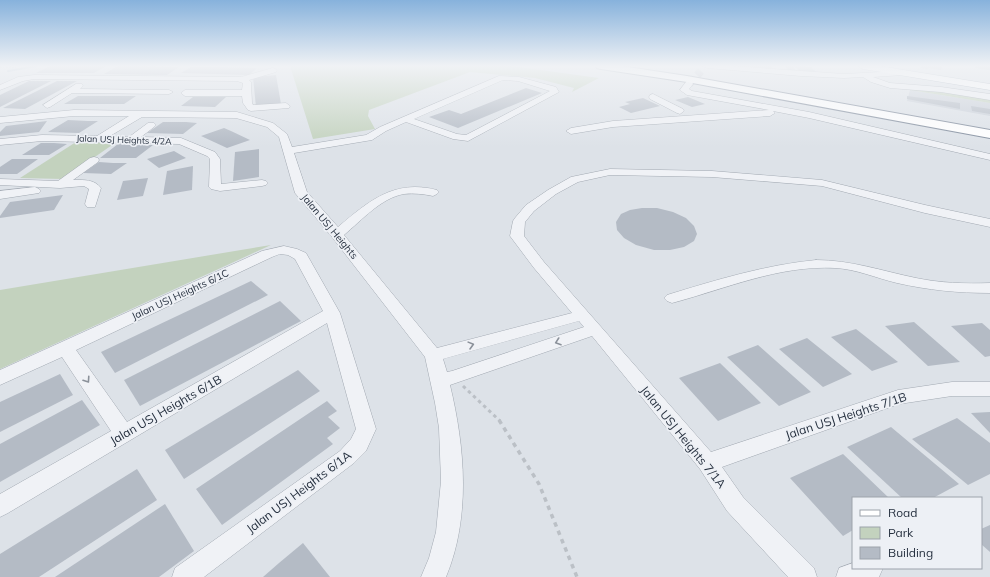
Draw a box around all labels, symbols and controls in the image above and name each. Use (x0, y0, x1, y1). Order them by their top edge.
street label: Jalan USJ Heights 4/2A (76, 132, 172, 147)
street label: Jalan USJ Heights (299, 191, 361, 262)
street label: Jalan USJ Heights 6/1C (130, 266, 231, 323)
one-way arrow (555, 337, 562, 346)
one-way arrow (467, 341, 474, 350)
street label: Jalan USJ Heights 6/1B (107, 371, 224, 448)
one-way arrow (82, 376, 90, 383)
street label: Jalan USJ Heights 7/1A (637, 382, 729, 491)
street label: Jalan USJ Heights 7/1B (783, 389, 908, 442)
street label: Jalan USJ Heights 6/1A (243, 447, 354, 536)
legend (852, 497, 982, 569)
text: Road (888, 505, 917, 520)
text: Park (888, 525, 914, 540)
text: Building (888, 545, 933, 560)

